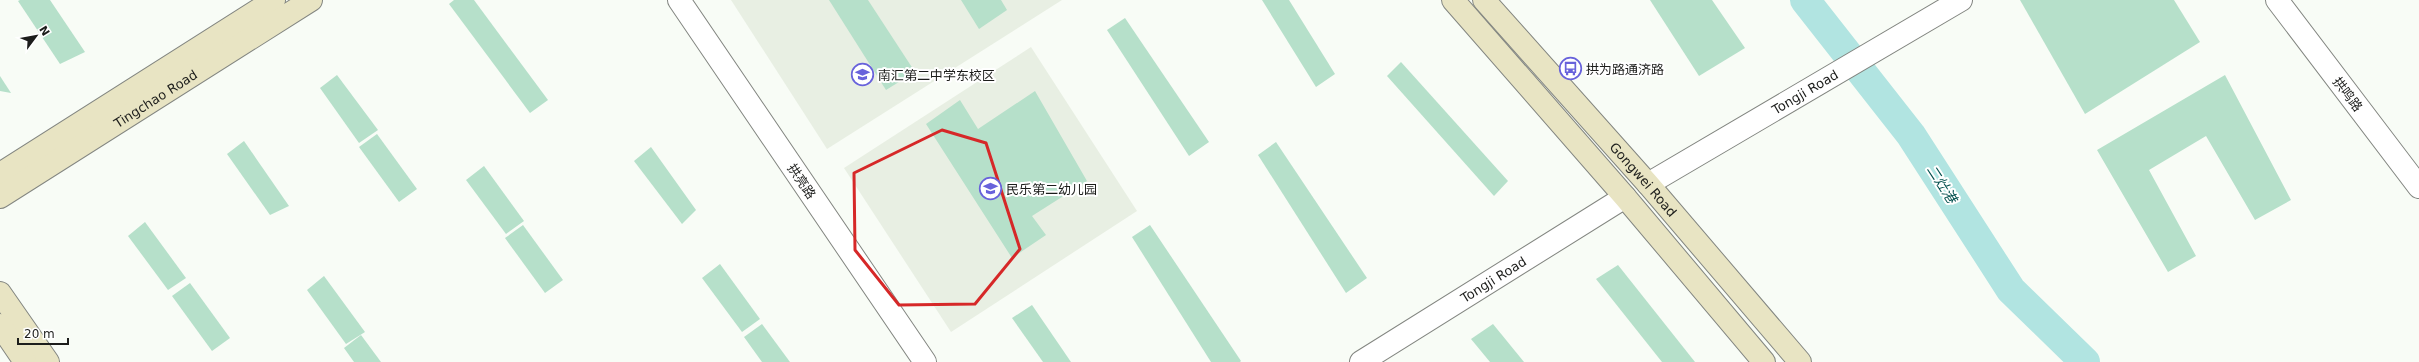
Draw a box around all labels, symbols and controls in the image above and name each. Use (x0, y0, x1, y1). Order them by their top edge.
north arrow (16, 16, 56, 56)
text: N (36, 24, 52, 38)
bus stop icon: 拱为路通济路 (1558, 56, 1584, 82)
school or university icon: 南汇第二中学东校区 (849, 62, 875, 88)
place label: 拱为路通济路 (1586, 62, 1664, 77)
street label: Tingchao Road (110, 67, 200, 131)
street label: Tongji Road (1768, 67, 1841, 118)
place label: 南汇第二中学东校区 (878, 68, 995, 83)
street label: 拱鸣路 (2330, 74, 2365, 114)
street label: Gongwei Road (1607, 140, 1680, 220)
street label: 拱亮路 (784, 161, 819, 202)
water label: 二灶港 (1924, 162, 1961, 208)
school or university icon: 民乐第二幼儿园 (978, 176, 1004, 202)
place label: 民乐第二幼儿园 (1006, 182, 1097, 197)
street label: Tongji Road (1457, 254, 1529, 306)
scale bar (18, 320, 68, 346)
text: 20 m (24, 327, 55, 341)

